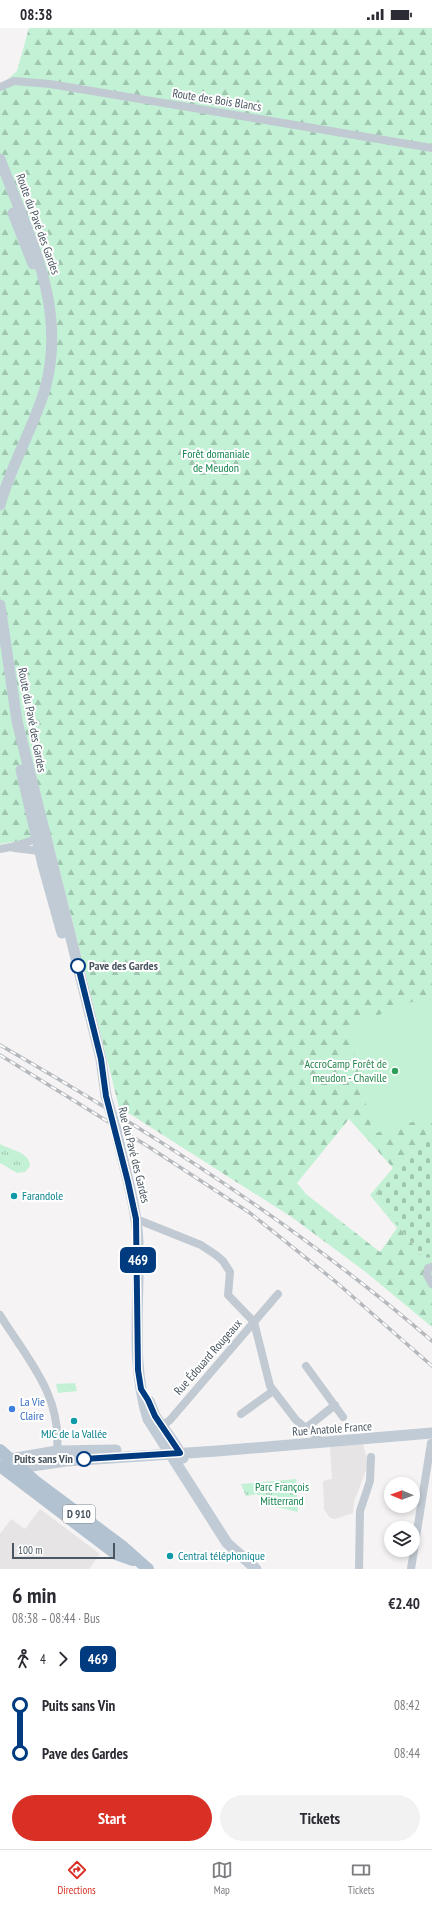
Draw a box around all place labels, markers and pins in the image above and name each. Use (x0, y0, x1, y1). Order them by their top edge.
marker: Pave des Gardes (70, 958, 86, 974)
place label: Pave des Gardes (89, 958, 158, 973)
place label: AccroCamp Forêt de meudon - Chaville (305, 1056, 387, 1085)
marker: AccroCamp Forêt de meudon - Chaville (390, 1066, 400, 1076)
place label: Farandole (22, 1188, 63, 1203)
marker: Farandole (9, 1191, 19, 1201)
place label: La Vie Claire (20, 1394, 45, 1423)
marker: La Vie Claire (7, 1404, 17, 1414)
marker: MJC de la Vallée (69, 1416, 79, 1426)
place label: MJC de la Vallée (41, 1426, 107, 1441)
place label: Puits sans Vin (14, 1451, 73, 1466)
marker: Puits sans Vin (76, 1451, 92, 1467)
place label: Central téléphonique (178, 1548, 265, 1563)
marker: Central téléphonique (165, 1551, 175, 1561)

